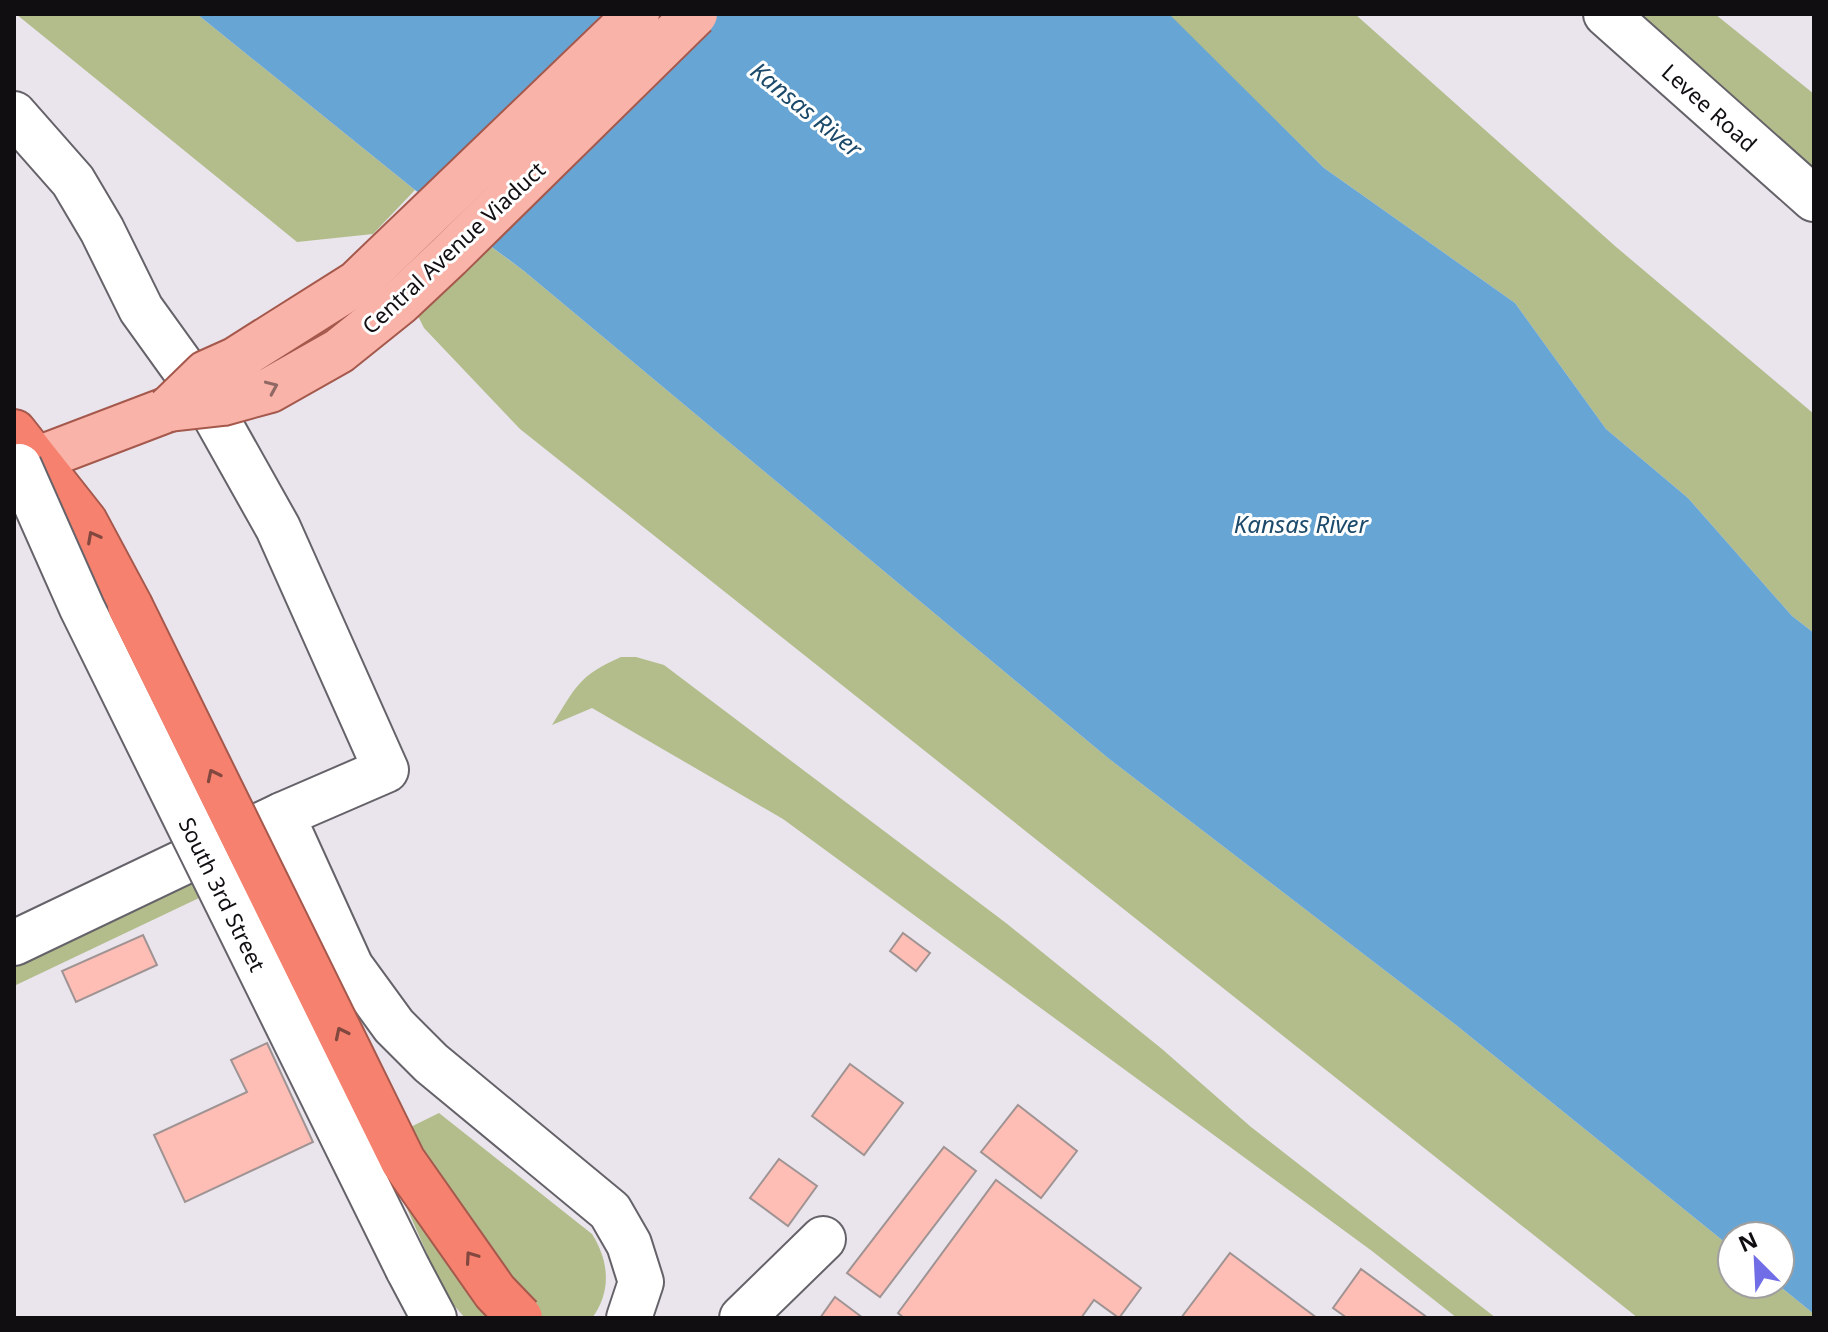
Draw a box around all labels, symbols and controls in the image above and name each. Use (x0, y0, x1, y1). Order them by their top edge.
water label: Kansas River (744, 54, 871, 165)
street label: Levee Road (1656, 56, 1764, 158)
street label: Central Avenue Viaduct (355, 154, 551, 340)
one-way arrow (264, 381, 279, 397)
water label: Kansas River (1234, 507, 1370, 540)
one-way arrow (87, 532, 103, 546)
one-way arrow (208, 768, 223, 783)
street label: South 3rd Street (173, 812, 273, 976)
one-way arrow (335, 1027, 350, 1042)
north arrow (1716, 1220, 1796, 1300)
text: N (1733, 1223, 1762, 1258)
one-way arrow (466, 1252, 481, 1266)

